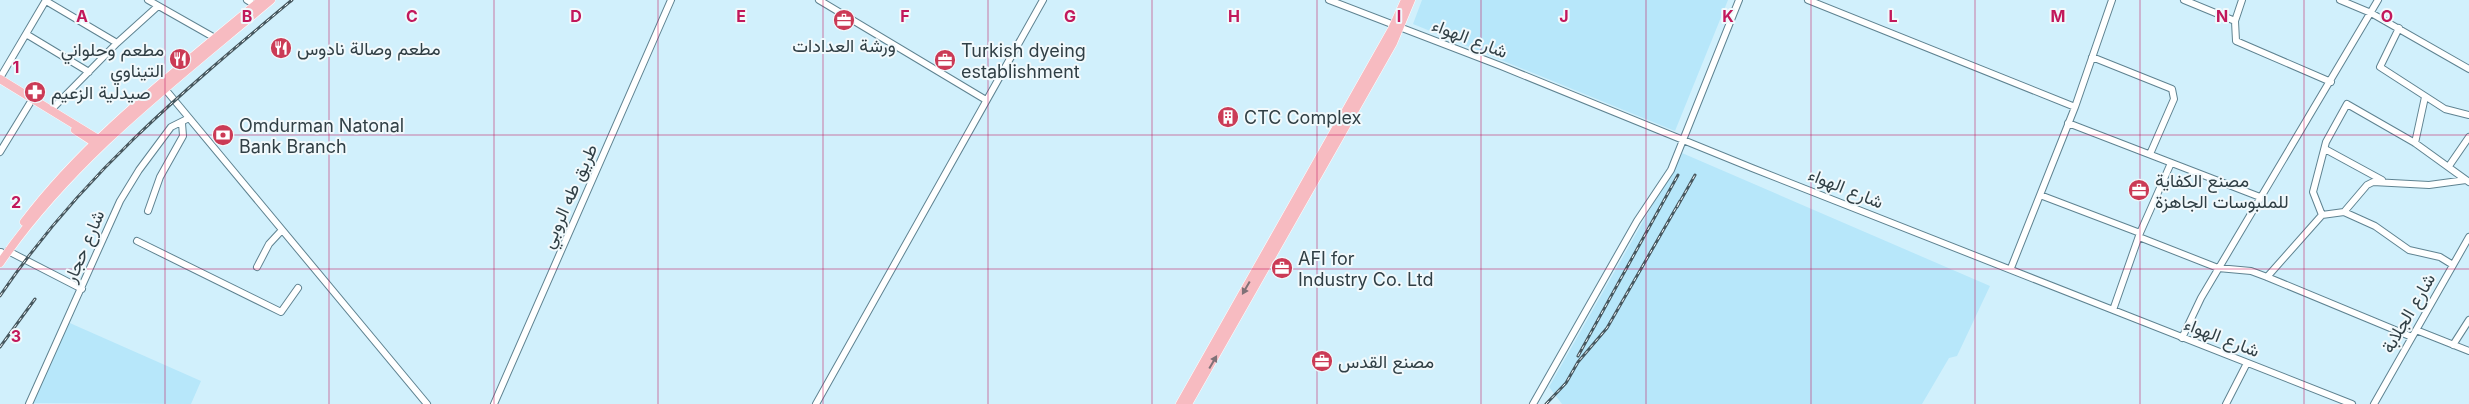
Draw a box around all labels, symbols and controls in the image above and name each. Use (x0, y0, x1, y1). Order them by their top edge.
text: A (76, 6, 88, 26)
text: B (242, 6, 252, 26)
text: C (406, 6, 418, 26)
text: D (570, 6, 582, 26)
text: E (736, 6, 746, 26)
text: F (900, 6, 910, 26)
text: G (1064, 6, 1076, 26)
text: H (1228, 6, 1240, 26)
text: I (1397, 6, 1401, 26)
text: J (1559, 6, 1569, 26)
text: K (1722, 6, 1734, 26)
text: L (1888, 6, 1898, 26)
text: M (2051, 6, 2065, 26)
text: N (2216, 6, 2228, 26)
text: O (2381, 6, 2393, 26)
office icon: ورشة العدادات (832, 8, 856, 32)
street label: شارع الهواء (1429, 14, 1511, 64)
place label: ورشة العدادات (792, 35, 896, 57)
restaurant icon: مطعم وصالة نادوس (269, 36, 293, 60)
place label: مطعم وصالة نادوس (297, 38, 441, 61)
place label: مطعم وحلواني التيناوي (61, 39, 164, 86)
place label: Turkish dyeing establishment (961, 40, 1086, 82)
restaurant icon: مطعم وحلواني التيناوي (168, 47, 192, 71)
office icon: Turkish dyeing establishment (933, 48, 957, 72)
text: 1 (13, 57, 19, 77)
pharmacy icon: صيدلية الزعيم (23, 80, 47, 104)
place label: صيدلية الزعيم (51, 82, 151, 105)
building icon: CTC Complex (1216, 105, 1240, 129)
place label: CTC Complex (1244, 107, 1362, 128)
place label: Omdurman Natonal Bank Branch (239, 115, 404, 157)
bank icon: Omdurman Natonal Bank Branch (211, 123, 235, 147)
street label: طريق طه الروبي (537, 141, 606, 253)
street label: شارع الهواء (1805, 163, 1887, 214)
place label: مصنع الكفاية للملبوسات الجاهزة (2155, 170, 2289, 213)
office icon: مصنع الكفاية للملبوسات الجاهزة (2127, 178, 2151, 202)
text: 2 (11, 192, 21, 212)
street label: شارع حجار (59, 207, 110, 287)
place label: AFI for Industry Co. Ltd (1298, 248, 1433, 290)
office icon: AFI for Industry Co. Ltd (1270, 256, 1294, 280)
street label: شارع الجلابة (2377, 269, 2441, 358)
one-way arrow (1242, 280, 1250, 295)
street label: شارع الهواء (2181, 313, 2263, 363)
text: 3 (11, 326, 21, 346)
office icon: مصنع القدس (1310, 349, 1334, 373)
place label: مصنع القدس (1338, 351, 1434, 374)
one-way arrow (1208, 355, 1217, 368)

